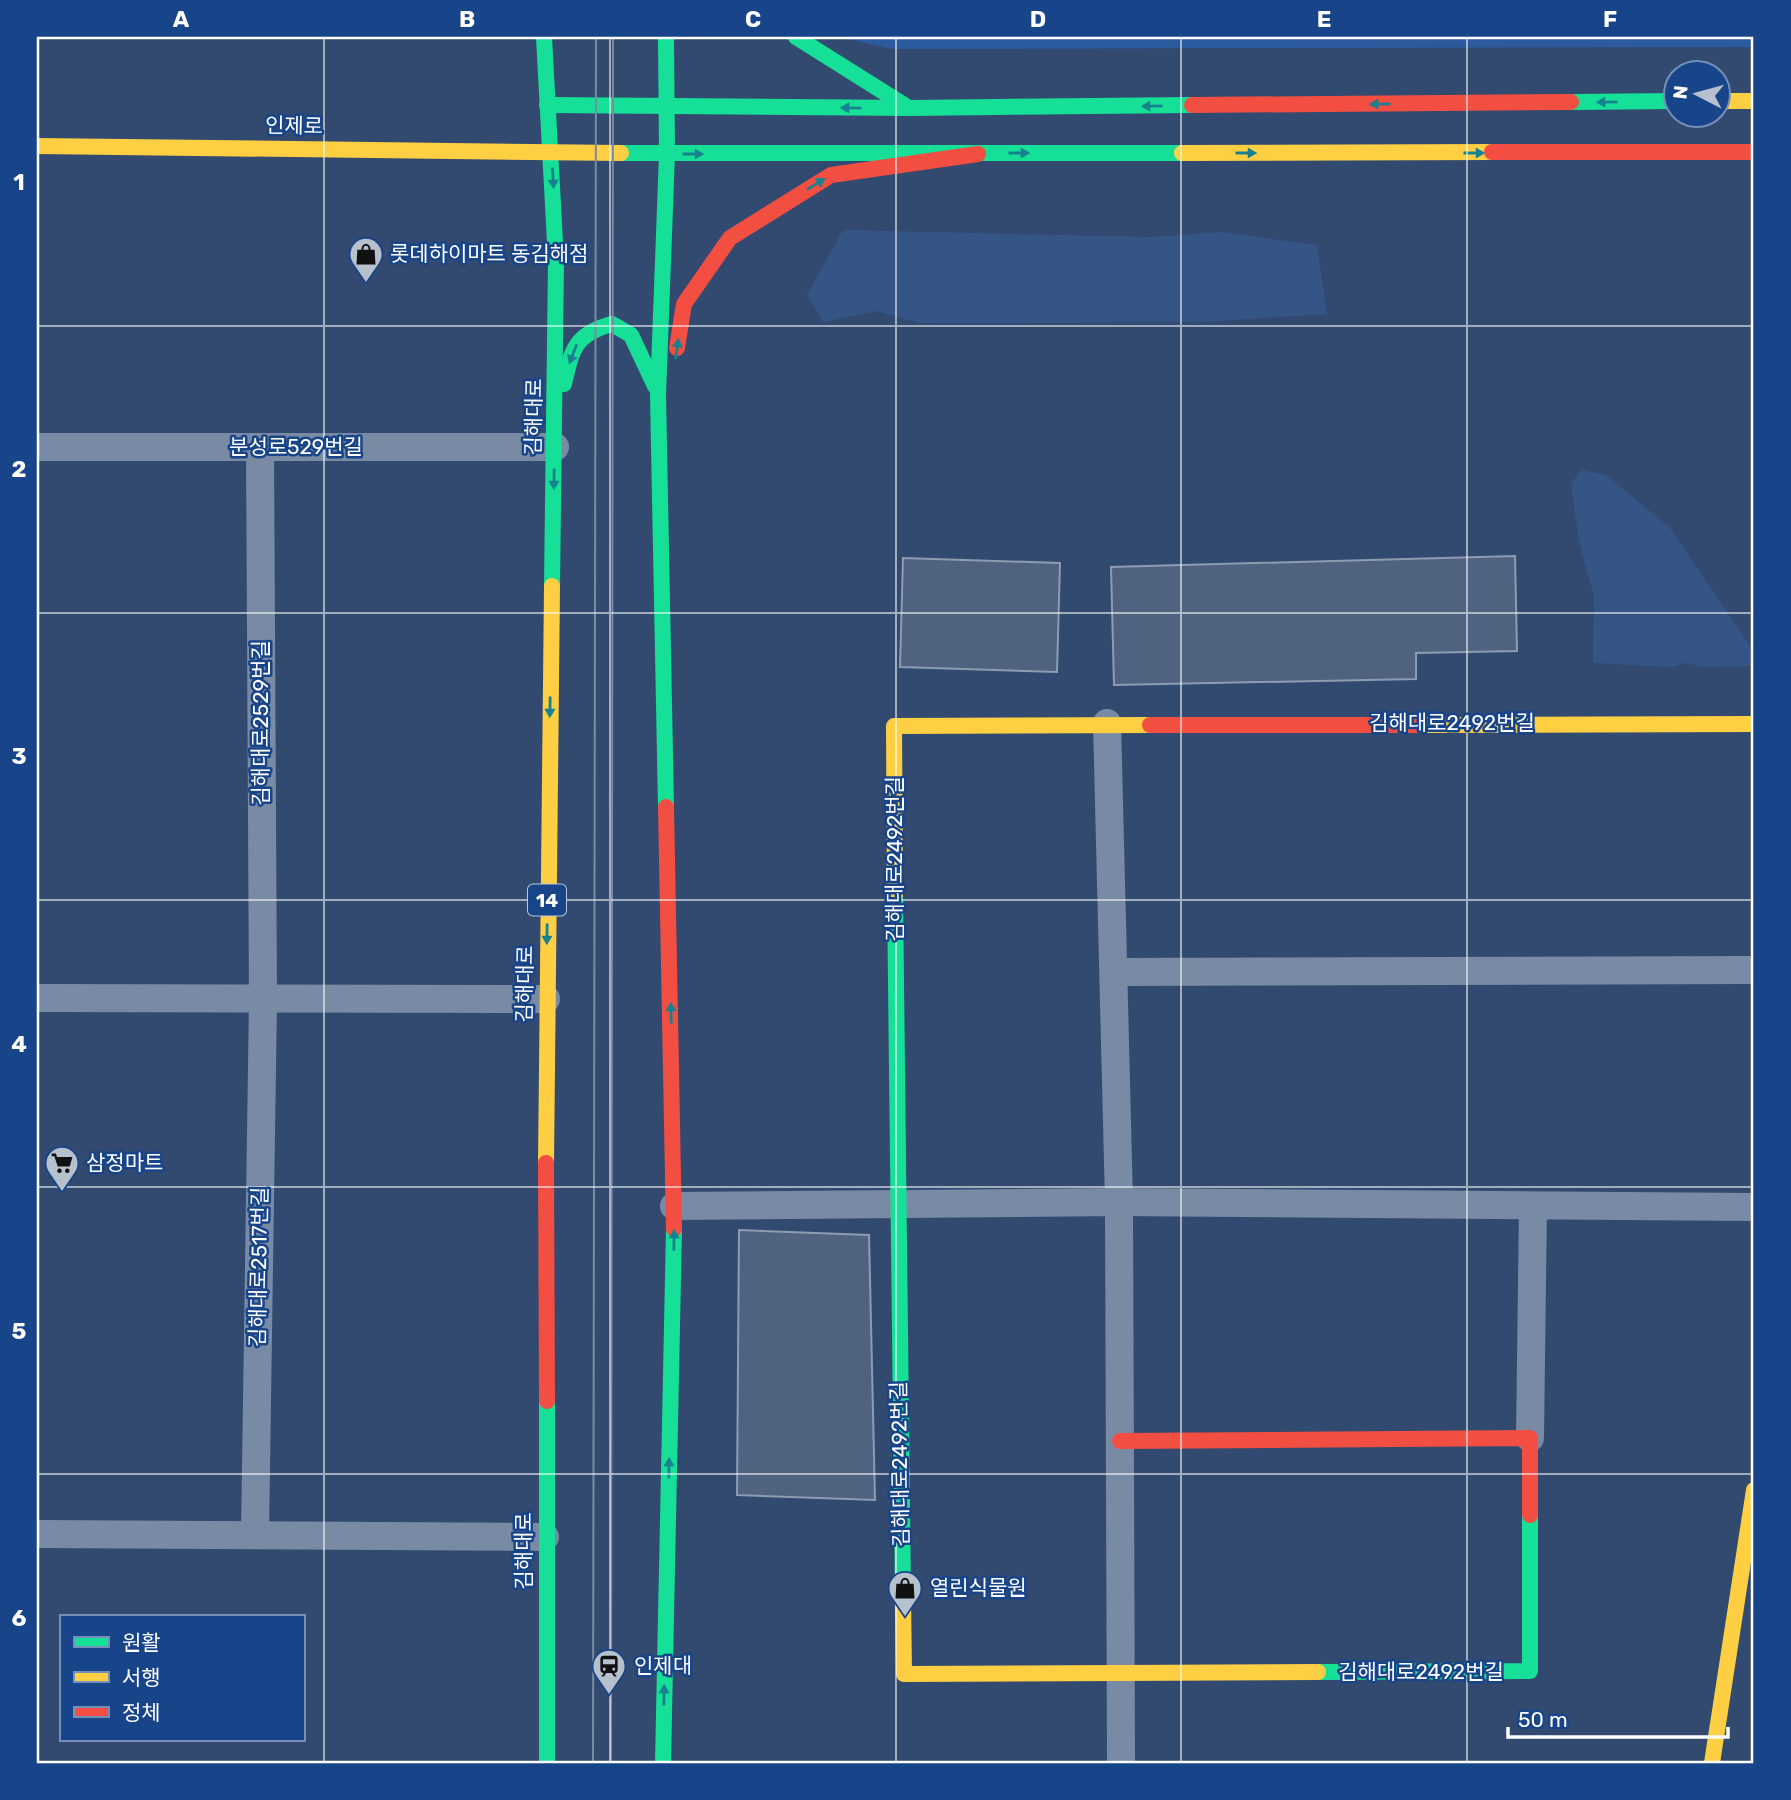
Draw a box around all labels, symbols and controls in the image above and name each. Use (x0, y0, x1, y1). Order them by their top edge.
text: A (173, 5, 190, 33)
text: B (459, 5, 475, 33)
text: C (745, 5, 761, 33)
text: D (1030, 5, 1046, 33)
text: E (1317, 5, 1331, 33)
text: F (1603, 5, 1617, 33)
north arrow (1662, 60, 1732, 130)
text: N (1668, 84, 1693, 100)
one-way arrow (1596, 96, 1618, 108)
one-way arrow (1369, 98, 1391, 110)
one-way arrow (1141, 100, 1163, 112)
one-way arrow (840, 102, 862, 114)
street label: 인제로 (265, 112, 323, 139)
one-way arrow (1235, 147, 1257, 159)
one-way arrow (1463, 147, 1485, 159)
one-way arrow (682, 148, 704, 160)
one-way arrow (1008, 148, 1030, 159)
one-way arrow (547, 167, 558, 189)
text: 1 (13, 168, 25, 196)
one-way arrow (807, 178, 826, 191)
shop icon: 롯데하이마트 동김해점 (347, 235, 385, 284)
place label: 롯데하이마트 동김해점 (390, 241, 588, 266)
one-way arrow (672, 338, 683, 360)
one-way arrow (567, 344, 578, 365)
street label: 김해대로 (520, 378, 547, 456)
street label: 분성로529번길 (229, 434, 363, 459)
text: 2 (12, 455, 26, 483)
one-way arrow (548, 468, 560, 490)
street label: 김해대로2529번길 (248, 640, 273, 806)
one-way arrow (545, 696, 556, 718)
street label: 김해대로2492번길 (1369, 710, 1535, 735)
text: 3 (11, 742, 27, 770)
street label: 김해대로2492번길 (882, 776, 907, 942)
road number: 14 (528, 885, 566, 916)
one-way arrow (541, 923, 552, 945)
street label: 김해대로 (511, 945, 538, 1023)
one-way arrow (665, 1001, 676, 1023)
text: 4 (11, 1030, 27, 1058)
supermarket icon: 삼정마트 (43, 1144, 81, 1193)
place label: 삼정마트 (86, 1150, 163, 1175)
street label: 김해대로2517번길 (245, 1187, 272, 1347)
one-way arrow (668, 1229, 679, 1251)
text: 5 (12, 1317, 27, 1345)
street label: 김해대로2492번길 (886, 1381, 913, 1547)
one-way arrow (663, 1456, 675, 1478)
street label: 김해대로 (511, 1512, 536, 1590)
shop icon: 열린식물원 (886, 1569, 924, 1618)
place label: 열린식물원 (930, 1575, 1027, 1600)
text: 6 (12, 1604, 27, 1632)
legend (60, 1615, 304, 1741)
text: 원활 (122, 1630, 161, 1655)
station icon: 인제대 (590, 1647, 628, 1696)
place label: 인제대 (634, 1653, 692, 1678)
street label: 김해대로2492번길 (1338, 1659, 1504, 1684)
text: 서행 (122, 1665, 161, 1690)
one-way arrow (658, 1684, 670, 1706)
scale bar (1508, 1695, 1728, 1739)
text: 정체 (122, 1700, 161, 1725)
text: 50 m (1518, 1707, 1568, 1732)

